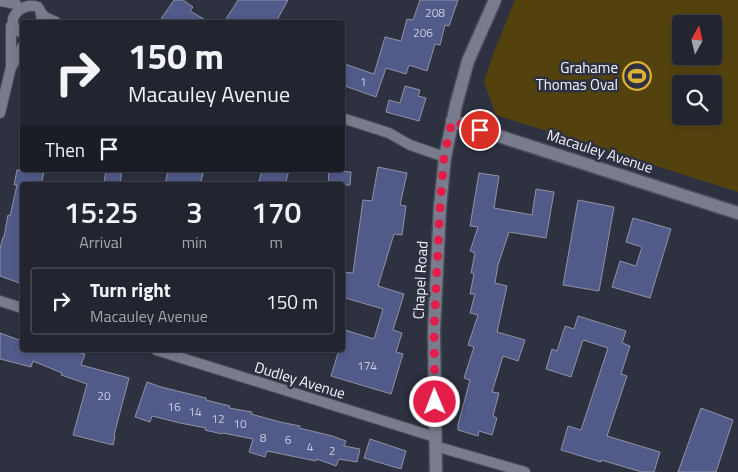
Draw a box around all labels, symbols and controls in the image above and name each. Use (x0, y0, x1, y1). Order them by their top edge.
house number: 208 (425, 3, 445, 22)
north arrow (672, 15, 722, 65)
map controls (672, 15, 722, 125)
house number: 206 (413, 23, 433, 42)
text: 150 m (128, 29, 224, 83)
icon: right (45, 40, 110, 105)
place label: Grahame Thomas Oval (536, 56, 618, 96)
sports icon: Grahame Thomas Oval (622, 61, 652, 91)
house number: 1 (360, 72, 366, 91)
button: search (672, 75, 722, 125)
text: Macauley Avenue (128, 77, 290, 111)
pin (459, 109, 501, 151)
icon: arrive (466, 116, 494, 144)
street label: Macauley Avenue (544, 123, 656, 179)
text: Then (45, 135, 85, 164)
icon: arrive (95, 135, 123, 163)
text: 15:25 (64, 189, 138, 235)
text: 3 (186, 189, 203, 235)
text: 170 (251, 189, 301, 235)
text: Arrival (79, 230, 123, 254)
text: min (182, 230, 207, 254)
text: m (269, 230, 283, 254)
street label: Chapel Road (406, 240, 434, 320)
text: Turn right (90, 275, 171, 304)
icon: right (47, 287, 75, 315)
text: 150 m (266, 287, 318, 316)
text: Macauley Avenue (90, 304, 208, 328)
street label: Dudley Avenue (252, 355, 348, 405)
house number: 174 (357, 356, 377, 375)
position arrow (408, 375, 460, 427)
house number: 20 (97, 386, 111, 405)
house number: 16 (167, 397, 181, 416)
house number: 14 (188, 402, 202, 421)
house number: 12 (211, 409, 225, 428)
house number: 10 (233, 414, 247, 433)
house number: 8 (260, 428, 267, 447)
house number: 6 (285, 430, 292, 449)
house number: 4 (307, 437, 314, 456)
house number: 2 (329, 441, 335, 460)

